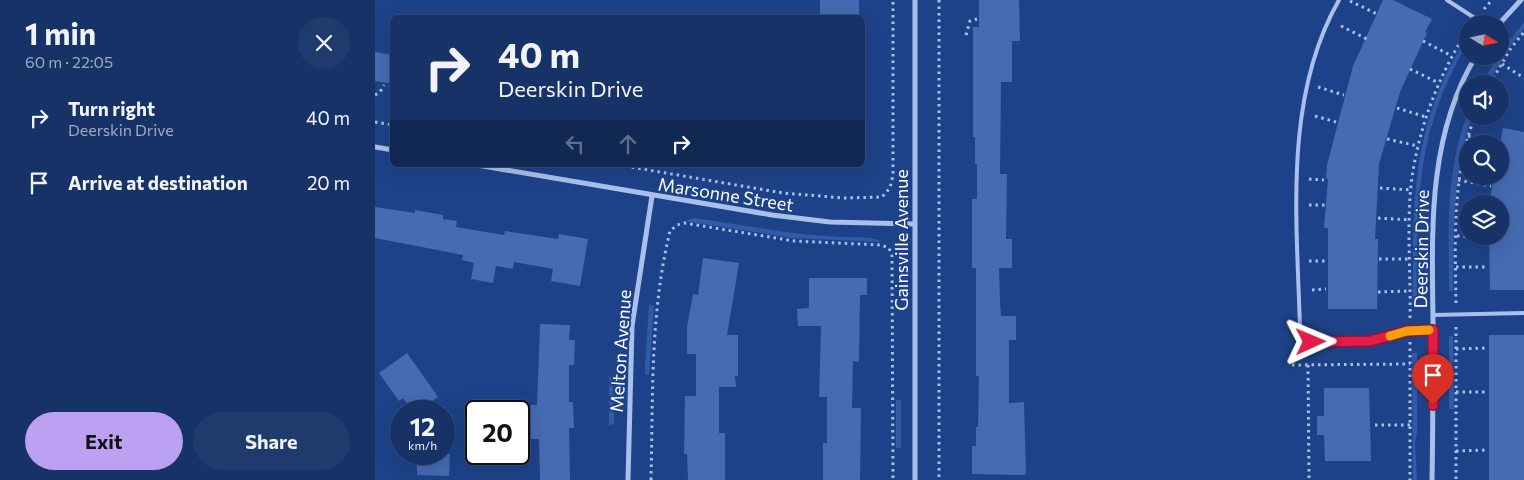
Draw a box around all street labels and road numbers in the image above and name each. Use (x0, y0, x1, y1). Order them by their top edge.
street label: Gainsville Avenue (890, 169, 912, 311)
street label: Marsonne Street (657, 172, 795, 216)
street label: Deerskin Drive (1409, 189, 1433, 309)
street label: Melton Avenue (605, 289, 635, 413)

